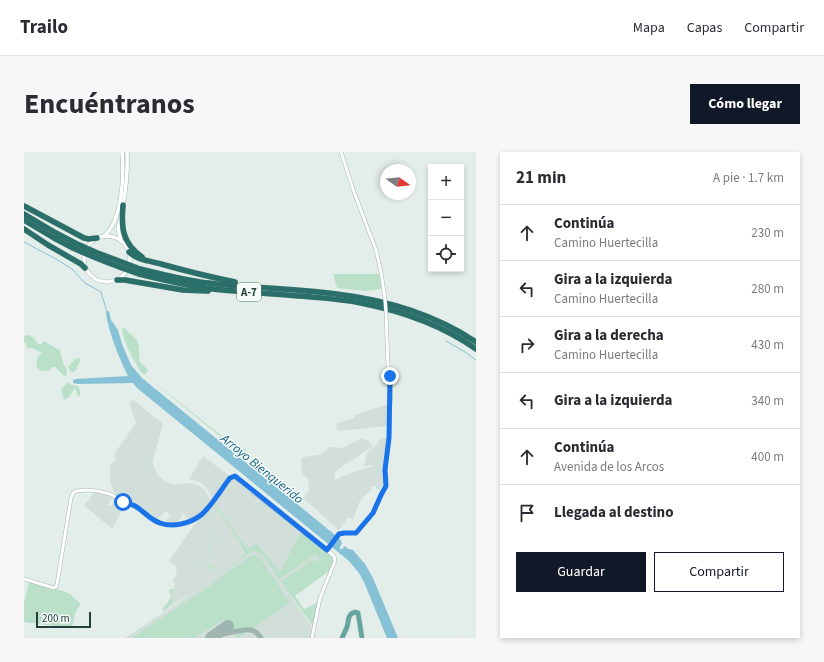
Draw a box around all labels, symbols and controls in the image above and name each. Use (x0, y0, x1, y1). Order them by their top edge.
text: Trailo (20, 14, 68, 41)
text: Mapa (633, 18, 665, 38)
text: Capas (687, 18, 722, 38)
text: Compartir (744, 18, 804, 38)
text: Encuéntranos (24, 84, 195, 124)
button: Cómo llegar (690, 84, 800, 124)
north arrow (380, 164, 416, 200)
map controls (428, 164, 464, 272)
button: + (428, 164, 464, 200)
text: 21 min (516, 166, 566, 190)
text: A pie · 1.7 km (713, 169, 784, 187)
button: − (428, 200, 464, 236)
text: Continúa (554, 213, 615, 234)
icon: ahead (516, 222, 538, 244)
text: 230 m (751, 224, 784, 242)
text: Camino Huertecilla (554, 234, 658, 252)
button: locate (428, 236, 464, 272)
text: Gira a la izquierda (554, 269, 673, 290)
icon: left (516, 278, 538, 300)
text: 280 m (751, 280, 784, 298)
road number: A-7 (237, 283, 261, 301)
text: Camino Huertecilla (554, 290, 658, 308)
text: Gira a la derecha (554, 325, 664, 346)
icon: right (516, 334, 538, 356)
text: 430 m (751, 336, 784, 354)
text: Camino Huertecilla (554, 346, 658, 364)
route end (381, 367, 399, 385)
icon: left (516, 390, 538, 412)
text: Gira a la izquierda (554, 390, 673, 411)
text: 340 m (751, 392, 784, 410)
water label: Arroyo Bienquerido (216, 429, 307, 508)
text: Continúa (554, 437, 615, 458)
icon: ahead (516, 446, 538, 468)
text: 400 m (751, 448, 784, 466)
text: Avenida de los Arcos (554, 458, 664, 476)
route start (114, 493, 132, 511)
icon: arrive (516, 502, 538, 524)
text: Llegada al destino (554, 502, 674, 523)
button: Guardar (516, 552, 646, 592)
button: Compartir (654, 552, 784, 592)
scale bar (36, 610, 91, 629)
text: 200 m (42, 611, 70, 626)

